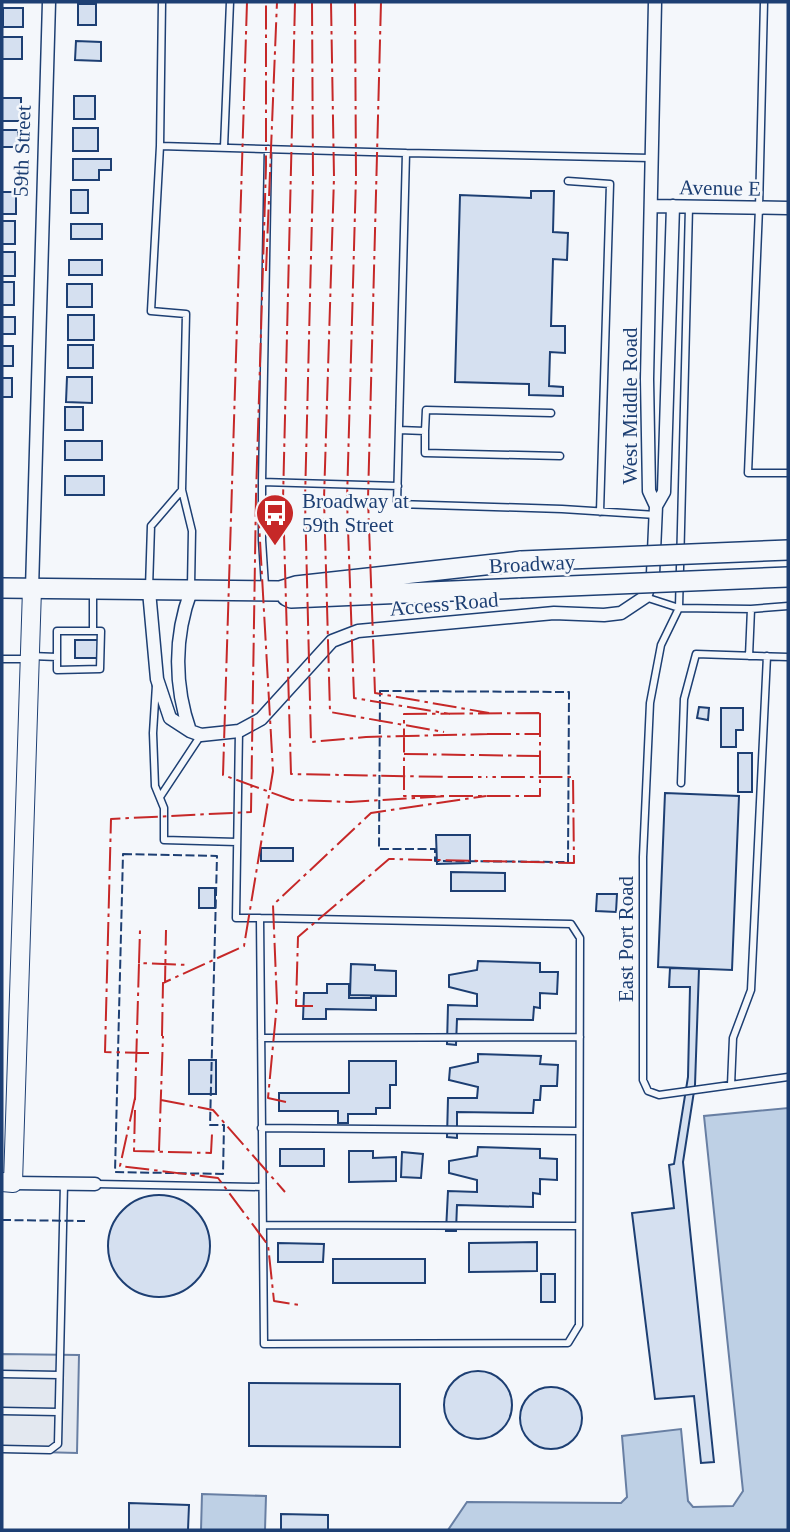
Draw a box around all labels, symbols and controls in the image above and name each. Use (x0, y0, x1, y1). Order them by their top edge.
street label: 59th Street (8, 105, 36, 197)
street label: Avenue E (679, 175, 761, 201)
street label: West Middle Road (618, 327, 642, 484)
place label: Broadway at 59th Street (302, 489, 409, 537)
bus stop icon: Broadway at 59th Street (254, 492, 296, 547)
street label: Broadway (488, 550, 576, 578)
street label: Access Road (389, 587, 500, 621)
street label: East Port Road (614, 876, 638, 1002)

